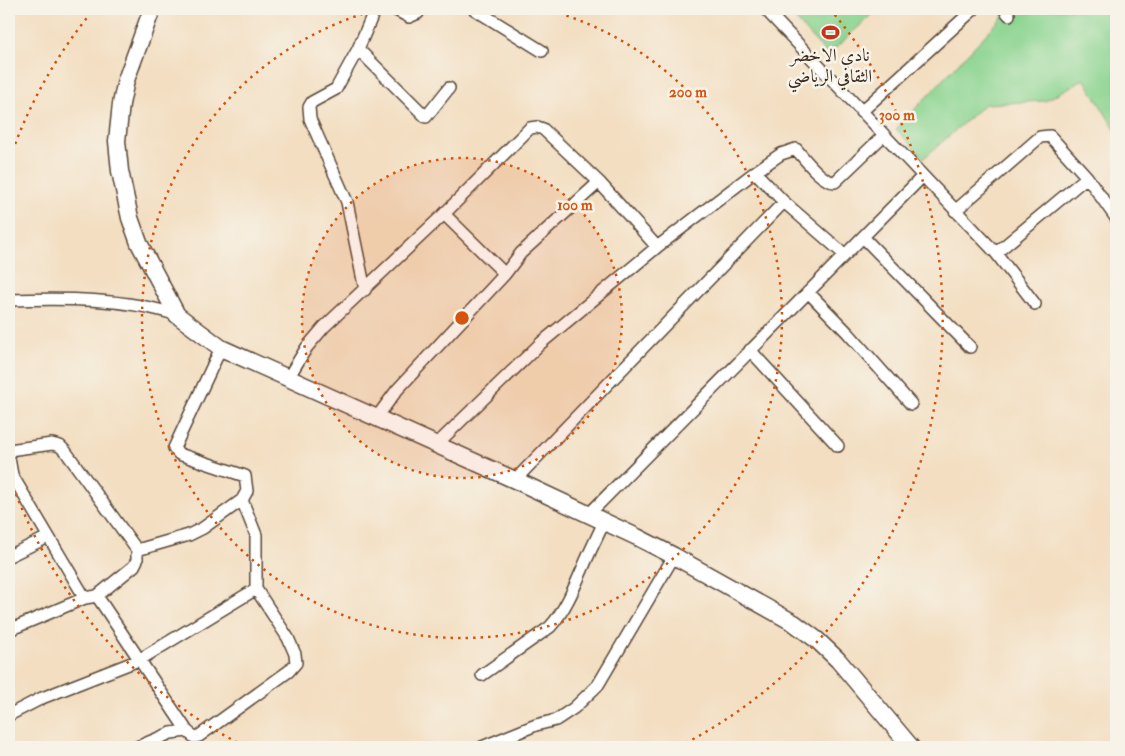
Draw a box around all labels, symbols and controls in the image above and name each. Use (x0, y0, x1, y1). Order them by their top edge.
sports icon: نادي الاخضر الثقافي الرياضي (820, 22, 840, 42)
place label: نادي الاخضر الثقافي الرياضي (788, 44, 872, 93)
text: 200 m (669, 83, 707, 102)
text: 300 m (879, 106, 915, 125)
text: 100 m (557, 196, 593, 215)
centre of rings (453, 309, 471, 327)

